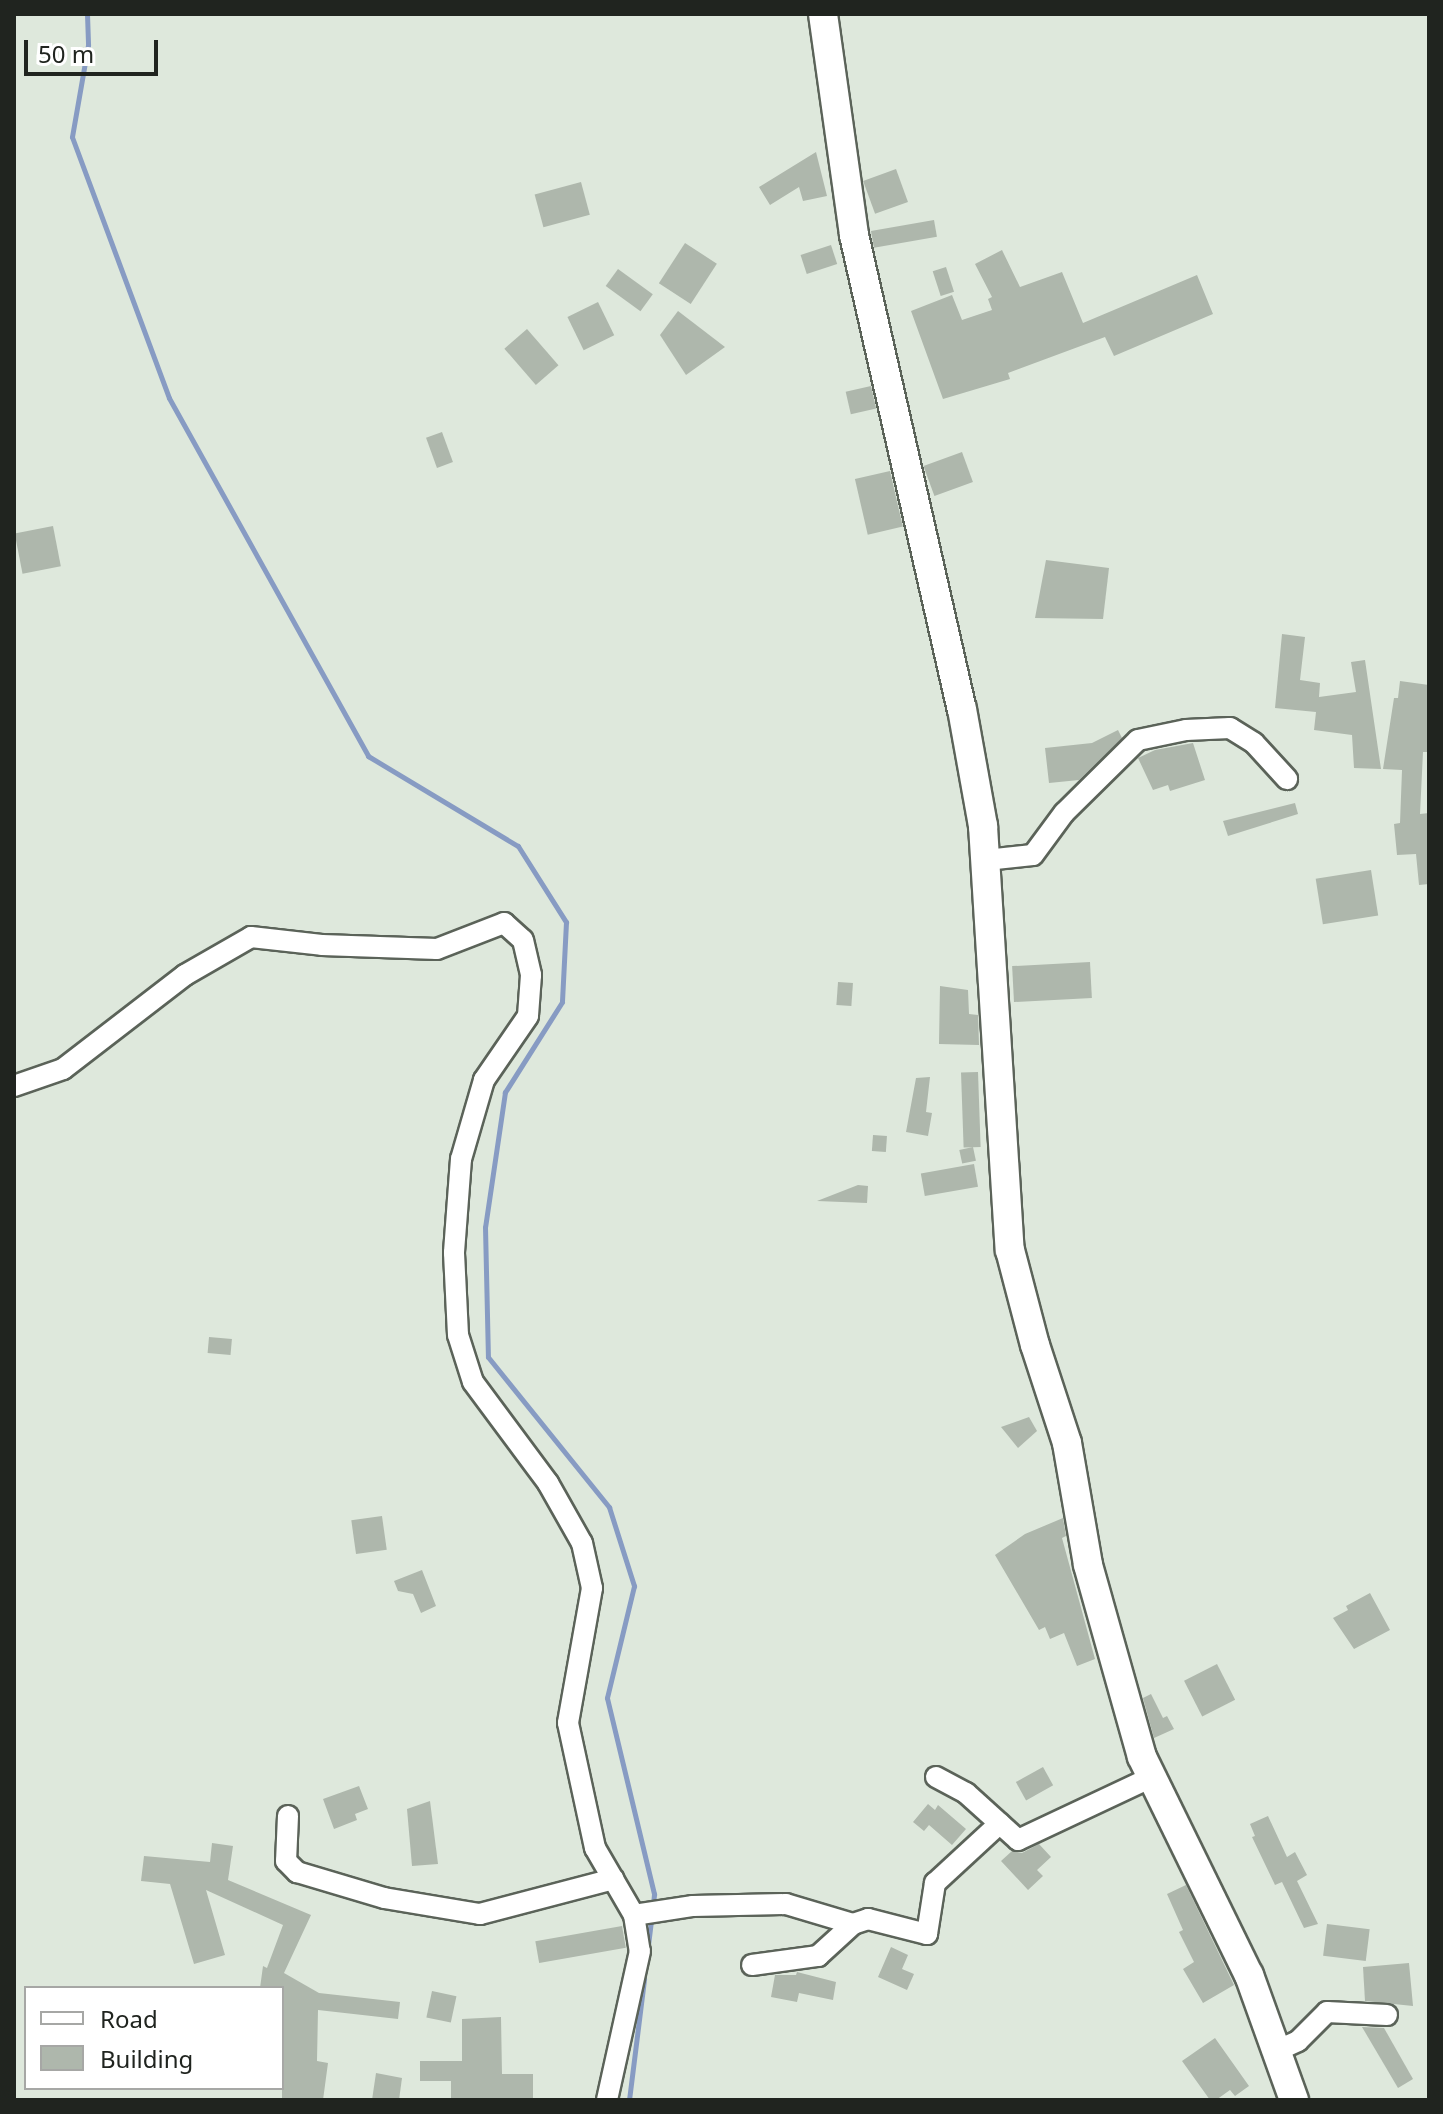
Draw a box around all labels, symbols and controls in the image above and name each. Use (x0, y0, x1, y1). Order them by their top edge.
scale bar (28, 24, 162, 74)
text: 50 m (38, 37, 94, 70)
legend (24, 1986, 284, 2090)
text: Road (100, 2002, 158, 2035)
text: Building (100, 2042, 193, 2075)

